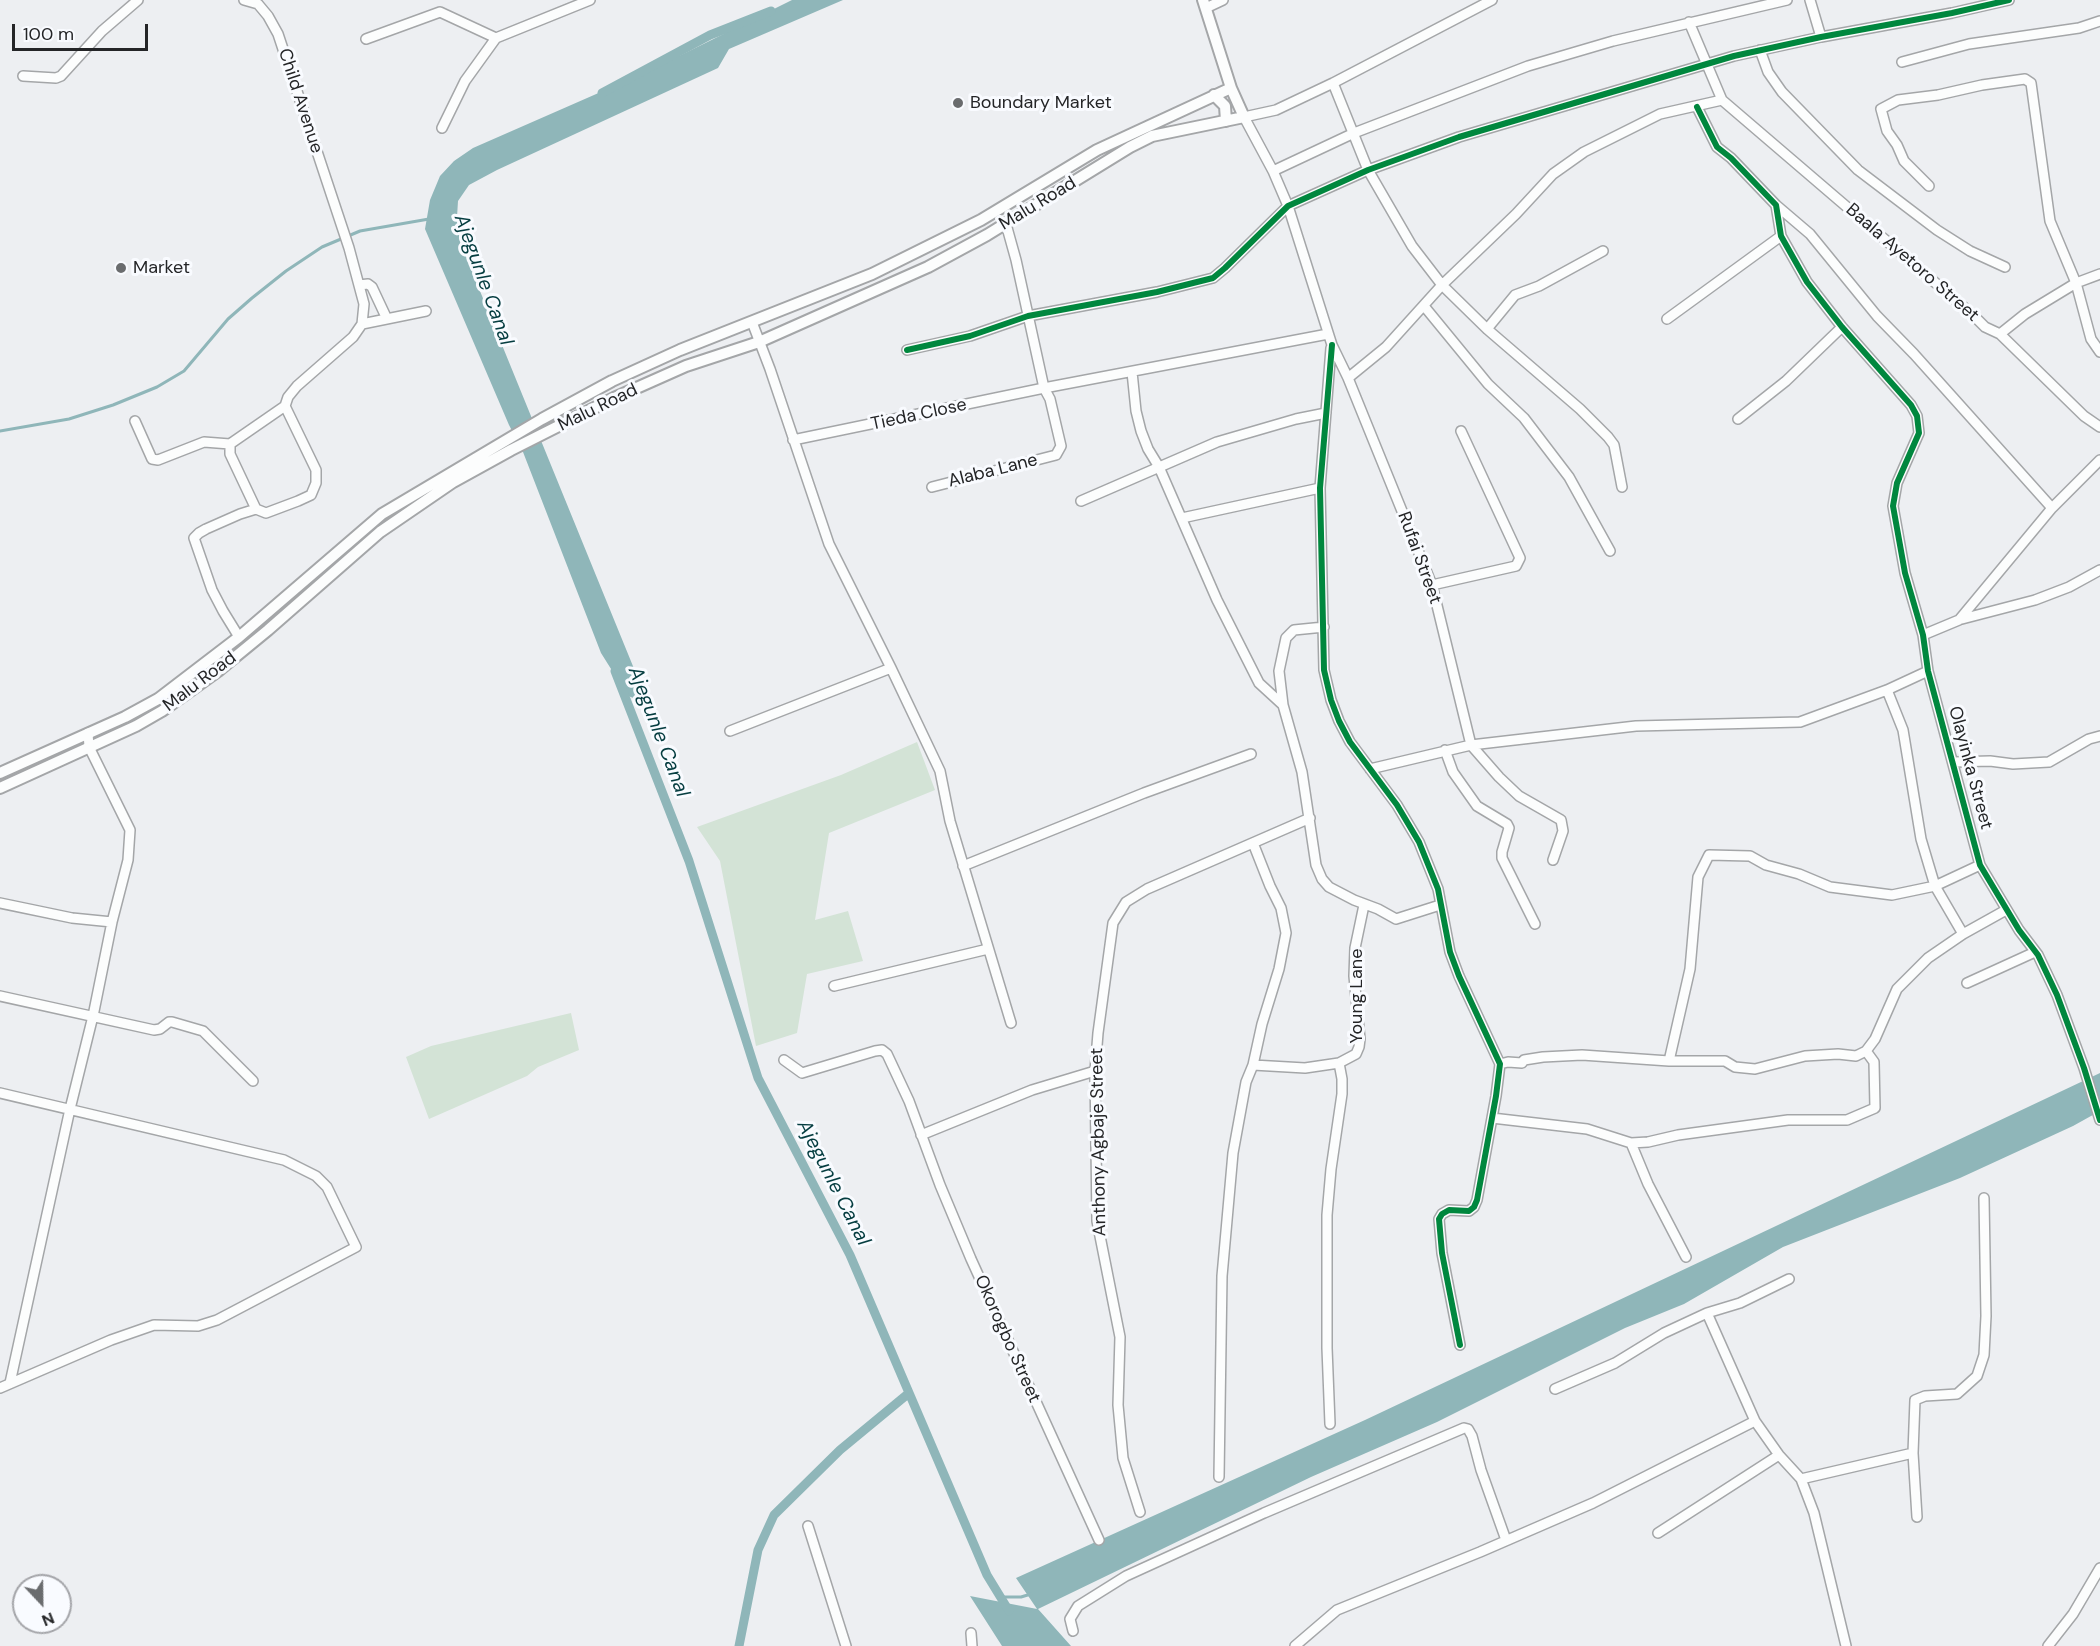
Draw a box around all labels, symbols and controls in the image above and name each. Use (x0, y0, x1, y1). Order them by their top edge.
scale bar (15, 12, 152, 50)
text: 100 m (23, 22, 74, 46)
street label: Child Avenue (273, 46, 327, 156)
place label: Boundary Market (970, 92, 1112, 114)
marker: Boundary Market (951, 96, 965, 110)
street label: Malu Road (996, 173, 1080, 235)
street label: Baala Ayetoro Street (1841, 199, 1983, 327)
water label: Ajegunle Canal (448, 211, 518, 349)
place label: Market (133, 257, 190, 279)
marker: Market (114, 261, 128, 275)
street label: Malu Road (555, 379, 641, 437)
street label: Tieda Close (869, 394, 969, 436)
street label: Alaba Lane (946, 449, 1040, 493)
street label: Rufai Street (1392, 509, 1446, 607)
street label: Malu Road (159, 648, 241, 716)
water label: Ajegunle Canal (622, 663, 694, 801)
street label: Olayinka Street (1943, 704, 1997, 832)
street label: Young Lane (1346, 949, 1368, 1043)
street label: Anthony Agbaje Street (1087, 1047, 1111, 1237)
water label: Ajegunle Canal (791, 1116, 875, 1250)
street label: Okorogbo Street (969, 1272, 1045, 1406)
north arrow (12, 1574, 72, 1634)
text: N (39, 1607, 58, 1631)

